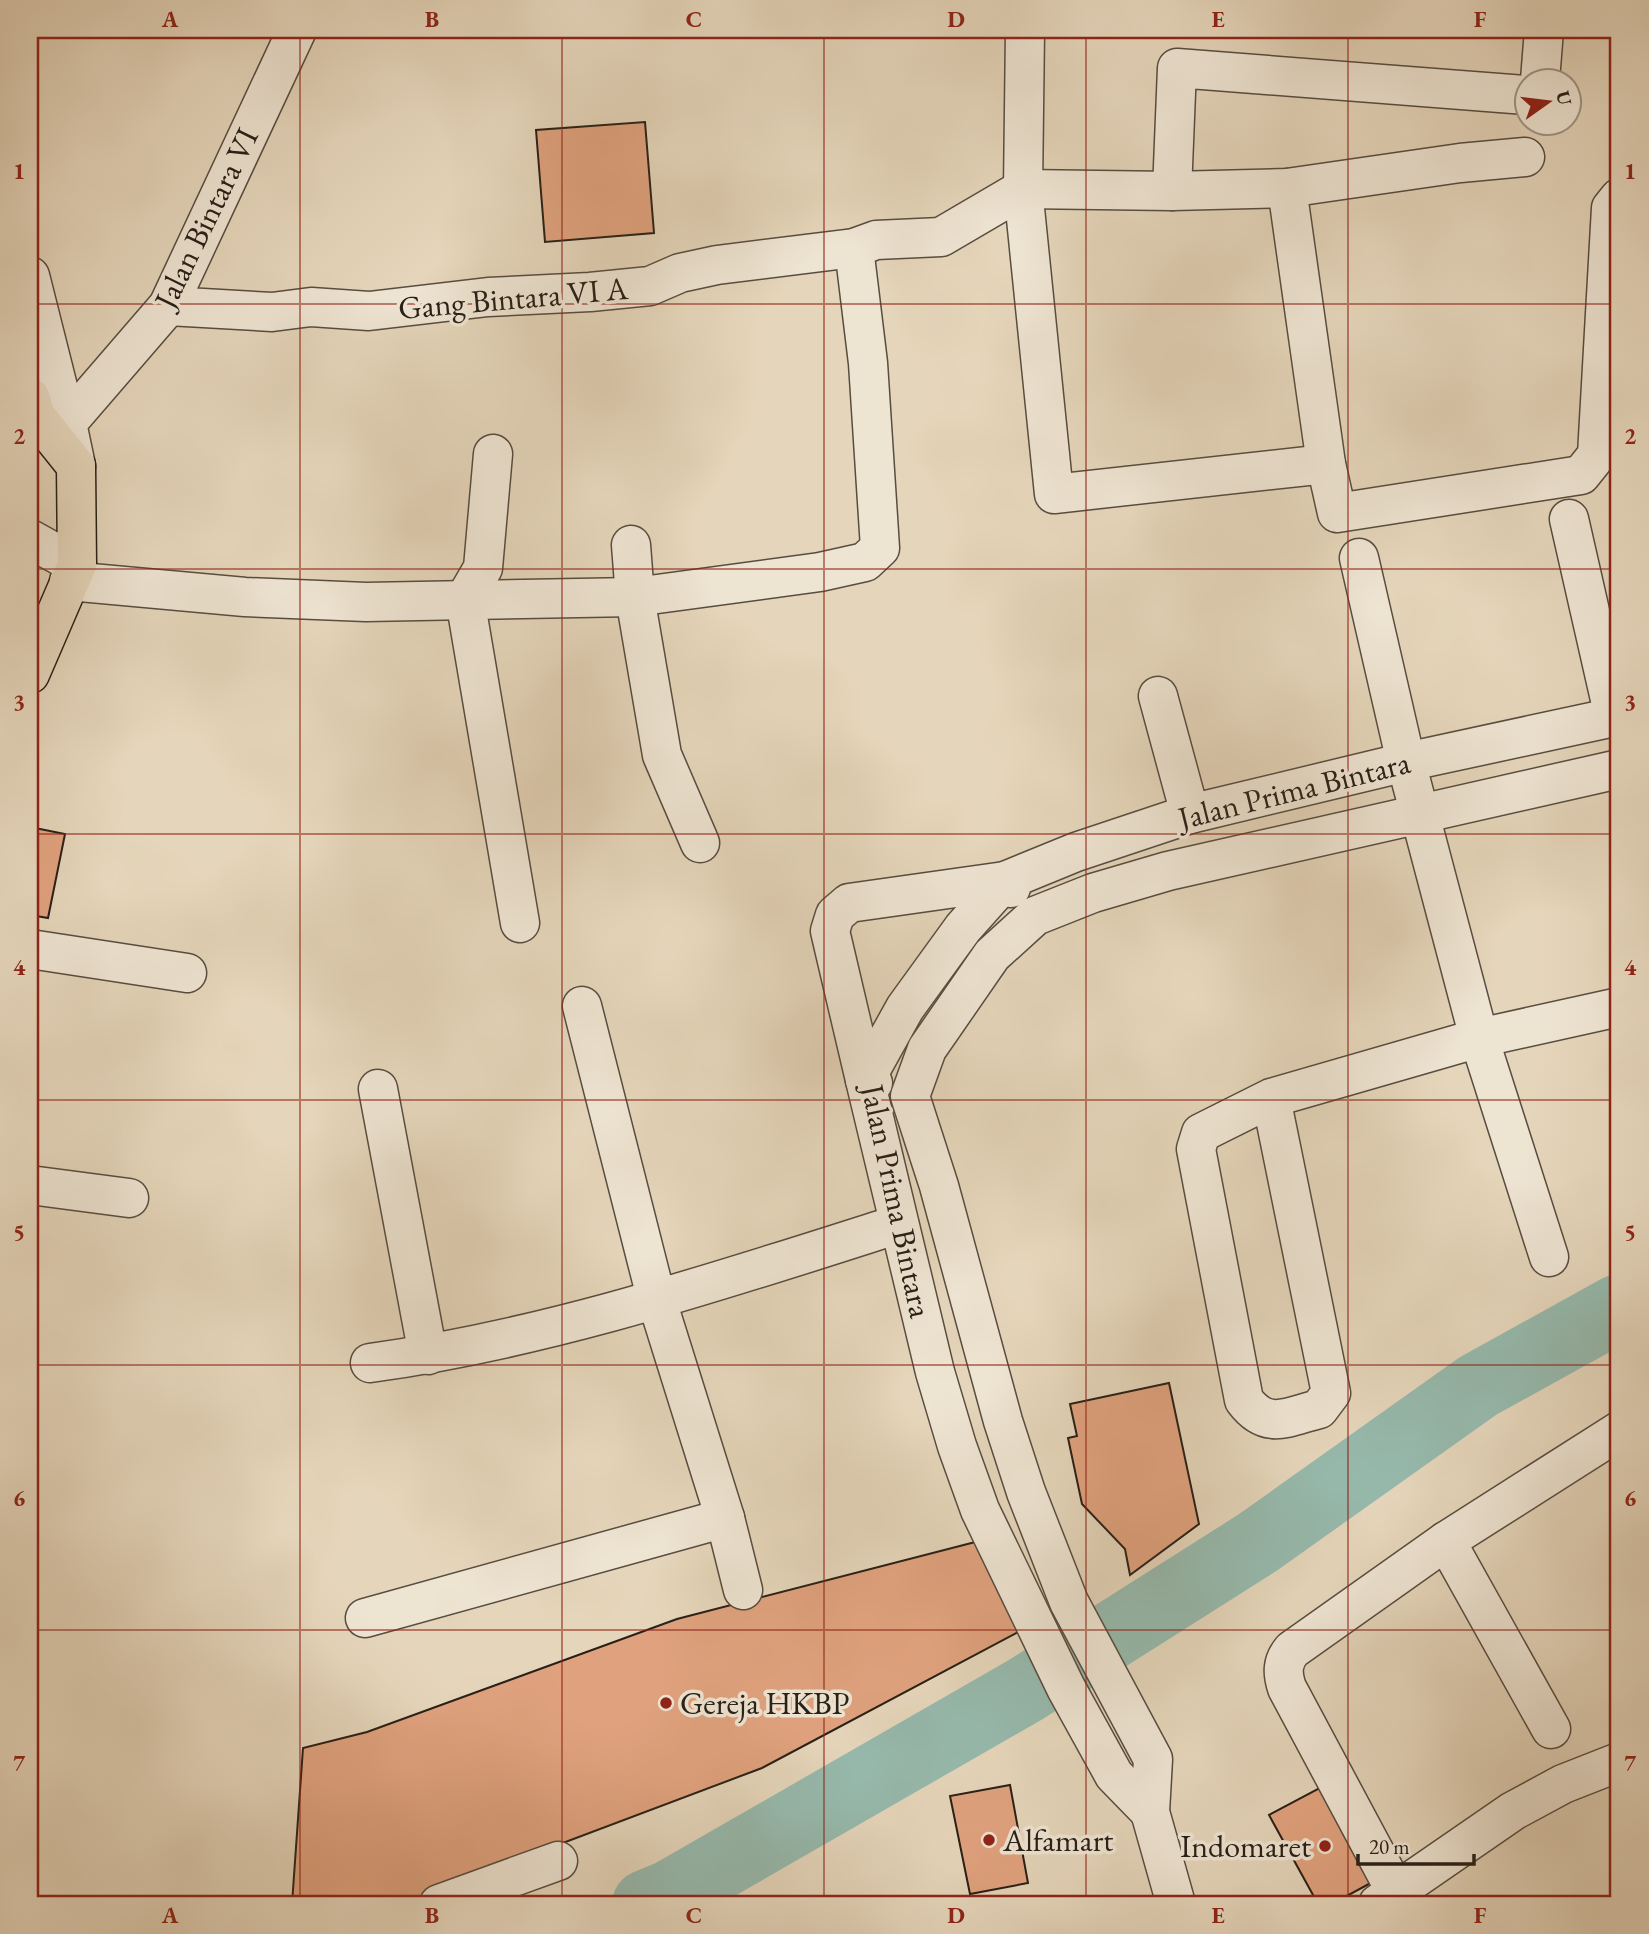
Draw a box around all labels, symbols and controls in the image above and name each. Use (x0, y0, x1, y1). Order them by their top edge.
text: A (161, 4, 179, 34)
text: B (425, 4, 439, 34)
text: C (686, 4, 702, 34)
text: D (947, 4, 965, 34)
text: E (1211, 4, 1225, 34)
text: F (1474, 4, 1487, 34)
north arrow (1512, 66, 1582, 136)
text: U (1550, 88, 1578, 108)
street label: Jalan Bintara VI (143, 121, 268, 318)
text: 1 (13, 156, 25, 186)
text: 1 (1624, 156, 1636, 186)
street label: Gang Bintara VI A (396, 267, 630, 329)
text: 2 (13, 421, 25, 451)
text: 2 (1624, 421, 1636, 451)
text: 3 (13, 687, 25, 717)
text: 3 (1624, 687, 1636, 717)
street label: Jalan Prima Bintara (1171, 741, 1414, 840)
text: 4 (13, 952, 26, 982)
text: 4 (1624, 952, 1637, 982)
street label: Jalan Prima Bintara (851, 1078, 942, 1322)
text: 5 (13, 1217, 25, 1247)
text: 5 (1624, 1217, 1636, 1247)
text: 6 (13, 1483, 25, 1513)
text: 6 (1624, 1483, 1636, 1513)
place label: Gereja HKBP (680, 1682, 850, 1724)
marker: Gereja HKBP (658, 1695, 674, 1711)
text: 7 (13, 1748, 26, 1778)
text: 7 (1624, 1748, 1637, 1778)
place label: Alfamart (1002, 1819, 1113, 1861)
scale bar (1358, 1822, 1474, 1866)
place label: Indomaret (1180, 1825, 1311, 1867)
marker: Alfamart (981, 1832, 997, 1848)
text: 20 m (1369, 1833, 1410, 1860)
marker: Indomaret (1317, 1838, 1333, 1854)
text: A (161, 1900, 179, 1930)
text: B (425, 1900, 439, 1930)
text: C (686, 1900, 702, 1930)
text: D (947, 1900, 965, 1930)
text: E (1211, 1900, 1225, 1930)
text: F (1474, 1900, 1487, 1930)

